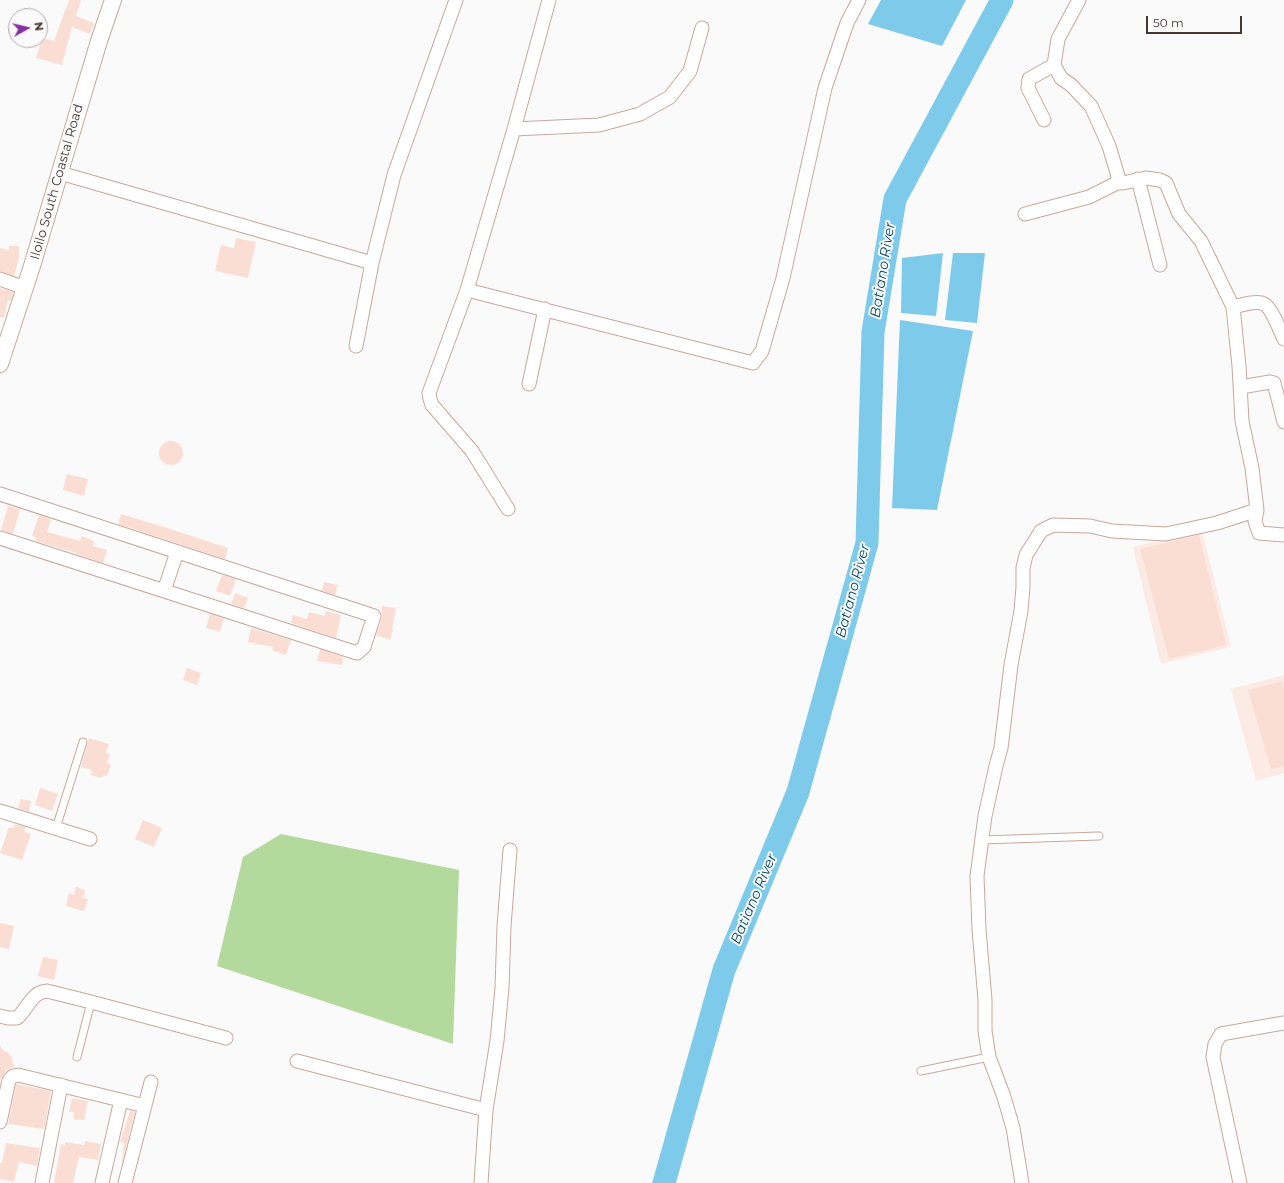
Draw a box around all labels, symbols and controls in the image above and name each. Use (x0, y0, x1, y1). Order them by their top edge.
north arrow (8, 8, 48, 48)
scale bar (1148, 8, 1244, 34)
text: 50 m (1153, 15, 1184, 30)
text: N (31, 21, 46, 32)
street label: Iloilo South Coastal Road (27, 102, 87, 262)
water label: Batiano River (867, 221, 899, 319)
water label: Batiano River (832, 542, 874, 640)
water label: Batiano River (727, 851, 781, 947)

